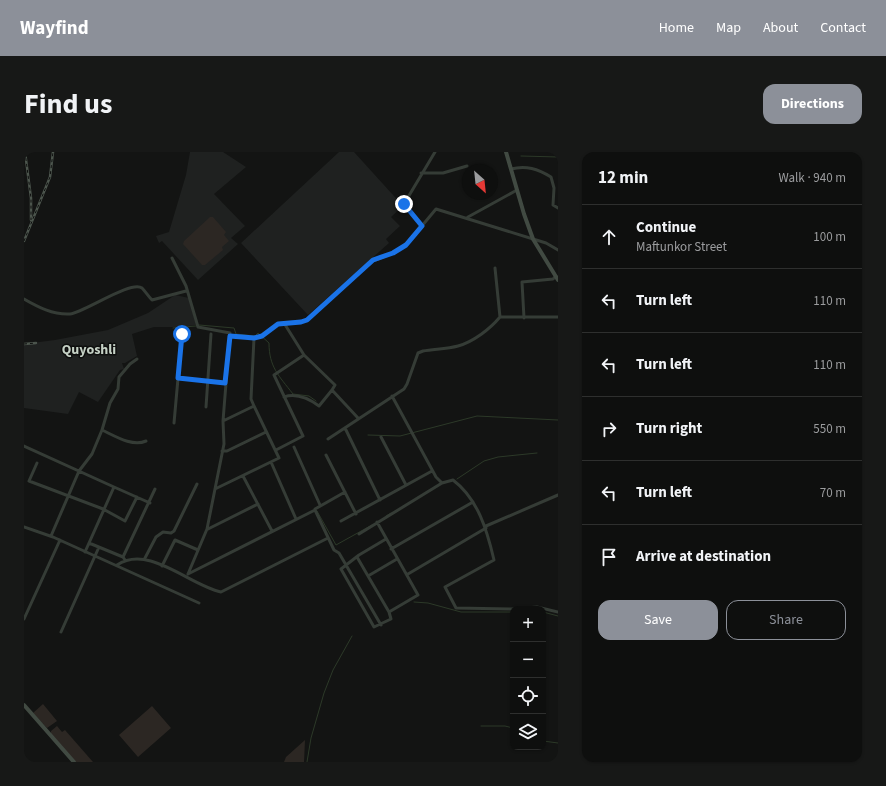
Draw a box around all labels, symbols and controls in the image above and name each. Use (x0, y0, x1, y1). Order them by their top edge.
text: Wayfind (20, 15, 89, 42)
text: Home (659, 18, 694, 38)
text: Map (716, 18, 741, 38)
text: About (763, 18, 798, 38)
text: Contact (820, 18, 866, 38)
text: Find us (24, 84, 112, 124)
button: Directions (763, 84, 862, 124)
north arrow (462, 164, 498, 200)
text: 12 min (598, 166, 648, 190)
text: Walk · 940 m (778, 169, 846, 187)
route end (395, 195, 413, 213)
text: Continue (636, 217, 696, 238)
icon: ahead (598, 226, 620, 248)
text: 100 m (813, 228, 846, 246)
text: Maftunkor Street (636, 238, 727, 256)
icon: left (598, 290, 620, 312)
text: Turn left (636, 290, 692, 311)
text: 110 m (813, 292, 846, 310)
route start (173, 325, 191, 343)
district label: Quyoshli (62, 340, 116, 360)
icon: left (598, 354, 620, 376)
text: Turn left (636, 354, 692, 375)
text: 110 m (813, 356, 846, 374)
icon: right (598, 418, 620, 440)
text: Turn right (636, 418, 702, 439)
text: 550 m (813, 420, 846, 438)
icon: left (598, 482, 620, 504)
text: Turn left (636, 482, 692, 503)
text: 70 m (820, 484, 846, 502)
icon: arrive (598, 546, 620, 568)
text: Arrive at destination (636, 546, 771, 567)
button: Save (598, 600, 718, 640)
button: Share (726, 600, 846, 640)
map controls (510, 606, 546, 750)
button: + (510, 606, 546, 642)
button: − (510, 642, 546, 678)
button: locate (510, 678, 546, 714)
button: layers (510, 714, 546, 750)

